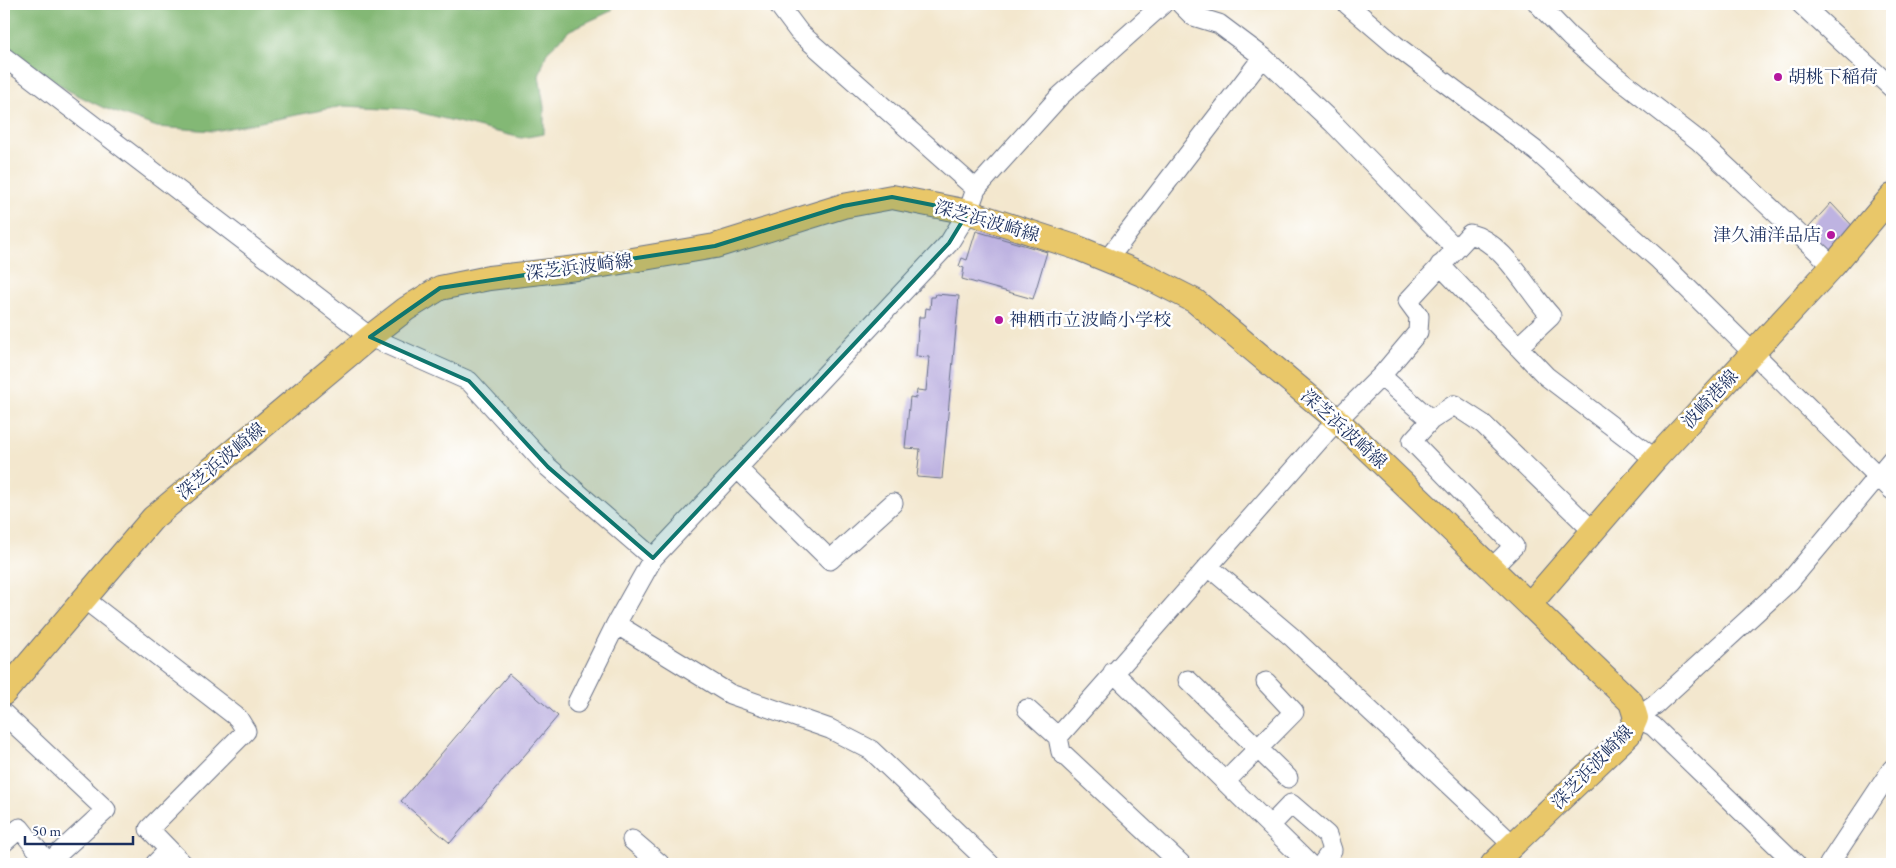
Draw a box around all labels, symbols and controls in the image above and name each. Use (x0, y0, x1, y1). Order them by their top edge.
place label: 胡桃下稲荷 (1788, 65, 1878, 88)
marker: 胡桃下稲荷 (1772, 71, 1784, 83)
street label: 深芝浜波崎線 (932, 195, 1042, 246)
place label: 津久浦洋品店 (1713, 223, 1821, 246)
marker: 津久浦洋品店 (1825, 229, 1837, 241)
street label: 深芝浜波崎線 (524, 249, 634, 284)
place label: 神栖市立波崎小学校 (1009, 308, 1171, 331)
marker: 神栖市立波崎小学校 (993, 314, 1005, 326)
street label: 波崎港線 (1677, 364, 1743, 433)
street label: 深芝浜波崎線 (1297, 384, 1392, 473)
street label: 深芝浜波崎線 (172, 417, 269, 504)
street label: 深芝浜波崎線 (1546, 720, 1637, 813)
scale bar (25, 813, 132, 845)
text: 50 m (32, 821, 61, 840)

